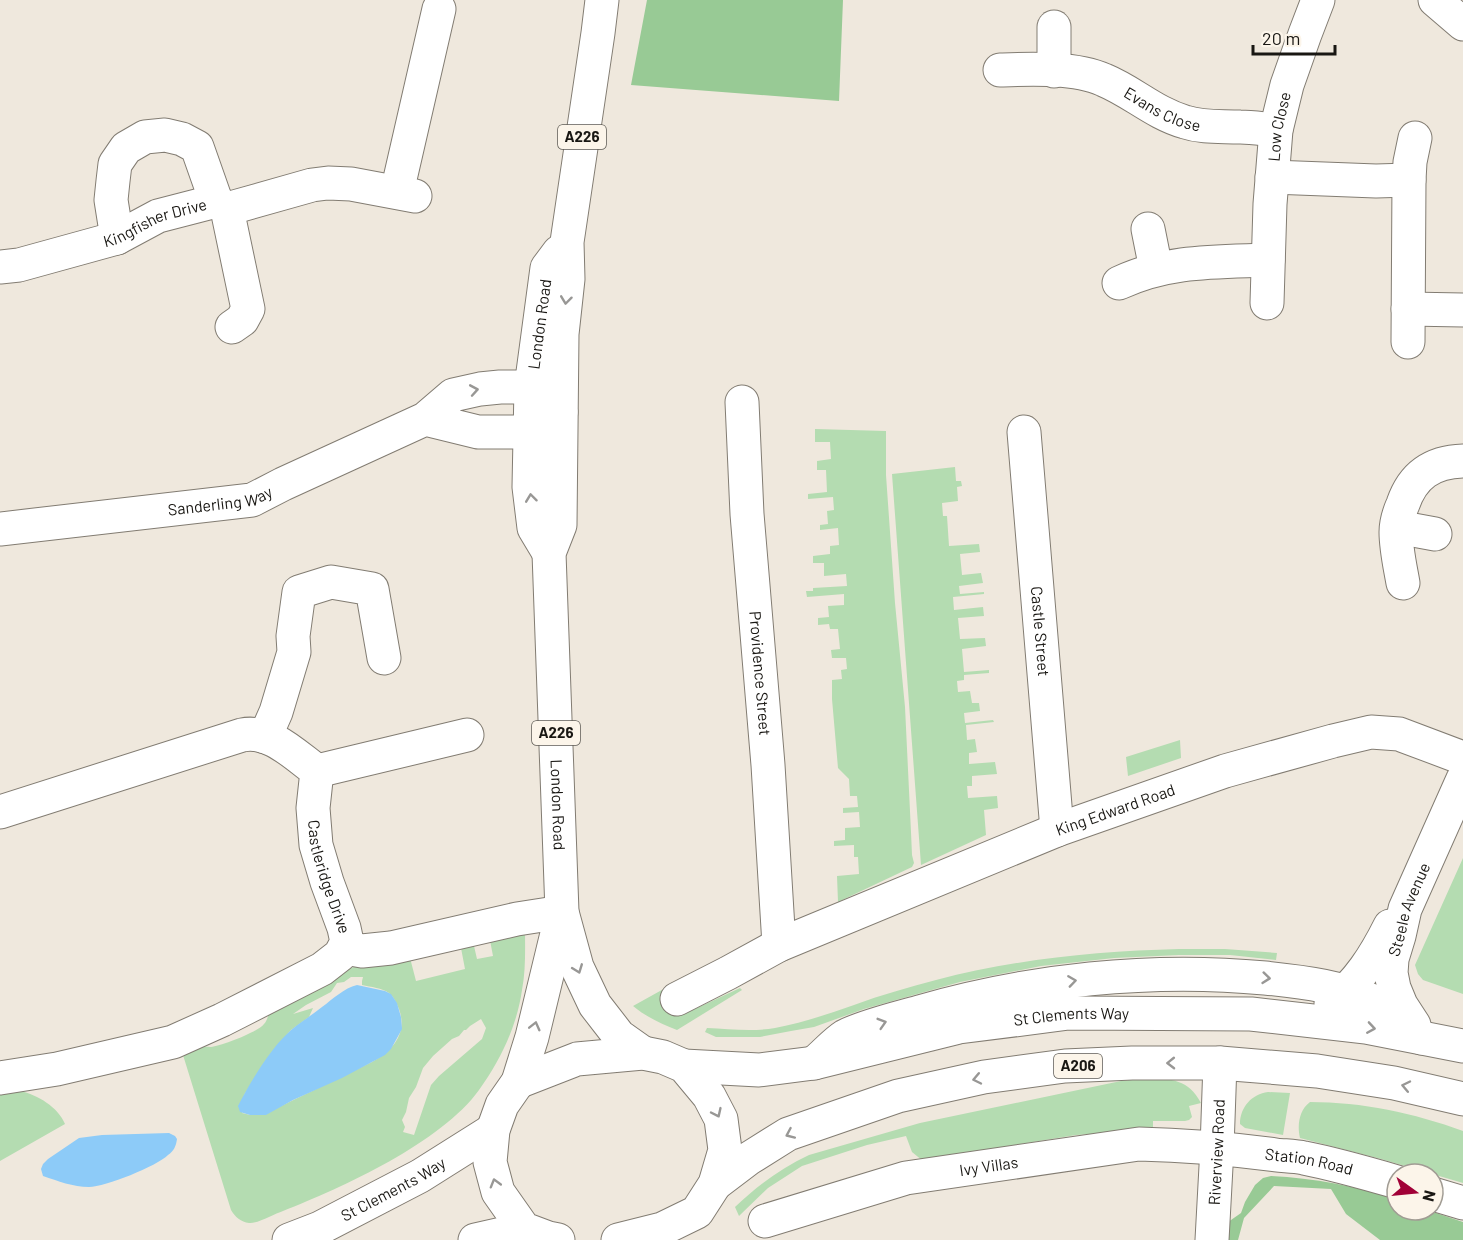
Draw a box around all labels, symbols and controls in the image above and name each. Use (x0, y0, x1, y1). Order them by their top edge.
scale bar (1253, 18, 1336, 56)
text: 20 m (1262, 27, 1300, 49)
street label: Evans Close (1121, 82, 1202, 134)
street label: Low Close (1263, 90, 1294, 162)
road number: A226 (558, 125, 606, 149)
street label: Kingfisher Drive (101, 194, 209, 250)
street label: London Road (523, 278, 554, 370)
one-way arrow (560, 295, 572, 304)
one-way arrow (470, 385, 479, 397)
street label: Sanderling Way (167, 481, 276, 519)
one-way arrow (525, 494, 537, 503)
street label: Castle Street (1028, 585, 1054, 677)
street label: Providence Street (746, 610, 776, 736)
road number: A226 (532, 721, 580, 745)
street label: London Road (547, 759, 570, 851)
street label: King Edward Road (1053, 779, 1177, 839)
street label: Castleridge Drive (305, 819, 355, 935)
street label: Steele Avenue (1383, 859, 1434, 958)
one-way arrow (571, 962, 583, 973)
one-way arrow (1262, 971, 1271, 984)
one-way arrow (1067, 976, 1076, 988)
street label: St Clements Way (1012, 1003, 1130, 1029)
one-way arrow (876, 1018, 887, 1030)
one-way arrow (528, 1021, 541, 1031)
one-way arrow (1366, 1022, 1375, 1034)
road number: A206 (1054, 1054, 1102, 1078)
one-way arrow (1166, 1057, 1175, 1069)
one-way arrow (972, 1072, 982, 1085)
one-way arrow (1401, 1080, 1411, 1093)
street label: Riverview Road (1204, 1099, 1228, 1206)
one-way arrow (710, 1107, 722, 1118)
one-way arrow (786, 1127, 797, 1139)
street label: Station Road (1264, 1144, 1355, 1178)
street label: St Clements Way (337, 1152, 449, 1225)
street label: Ivy Villas (958, 1152, 1019, 1179)
north arrow (1385, 1162, 1445, 1222)
one-way arrow (490, 1178, 503, 1188)
text: N (1419, 1188, 1441, 1204)

